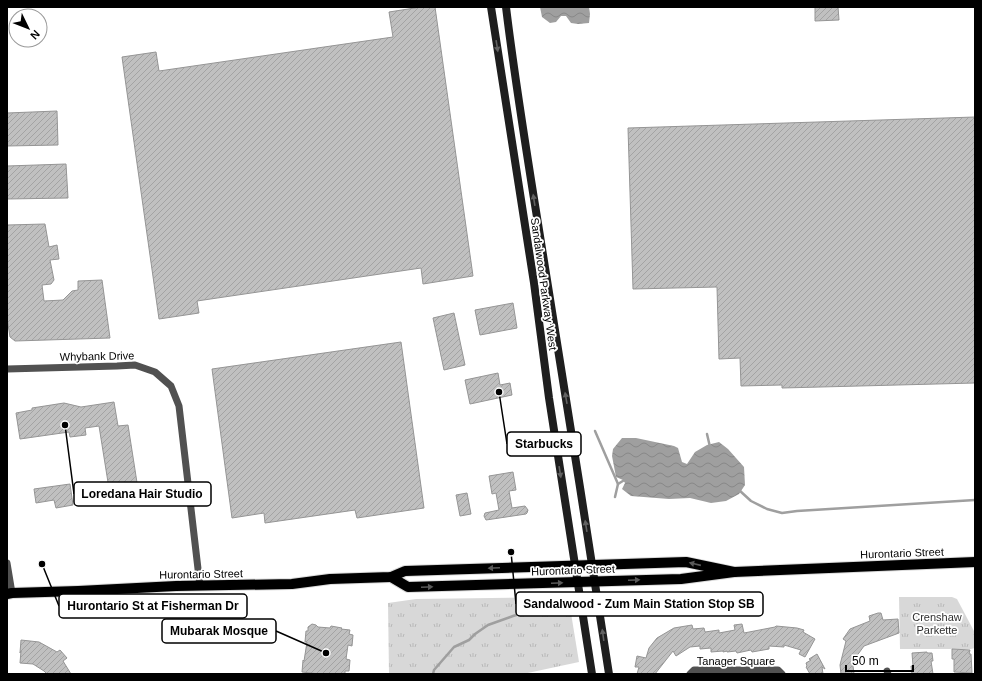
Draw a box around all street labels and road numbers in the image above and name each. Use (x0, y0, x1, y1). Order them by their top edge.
street label: Sandalwood Parkway West (529, 217, 559, 351)
street label: Whybank Drive (60, 349, 134, 363)
street label: Hurontario Street (860, 546, 944, 560)
street label: Hurontario Street (531, 563, 615, 577)
street label: Hurontario Street (159, 567, 243, 581)
street label: Tanager Square (697, 655, 775, 667)

